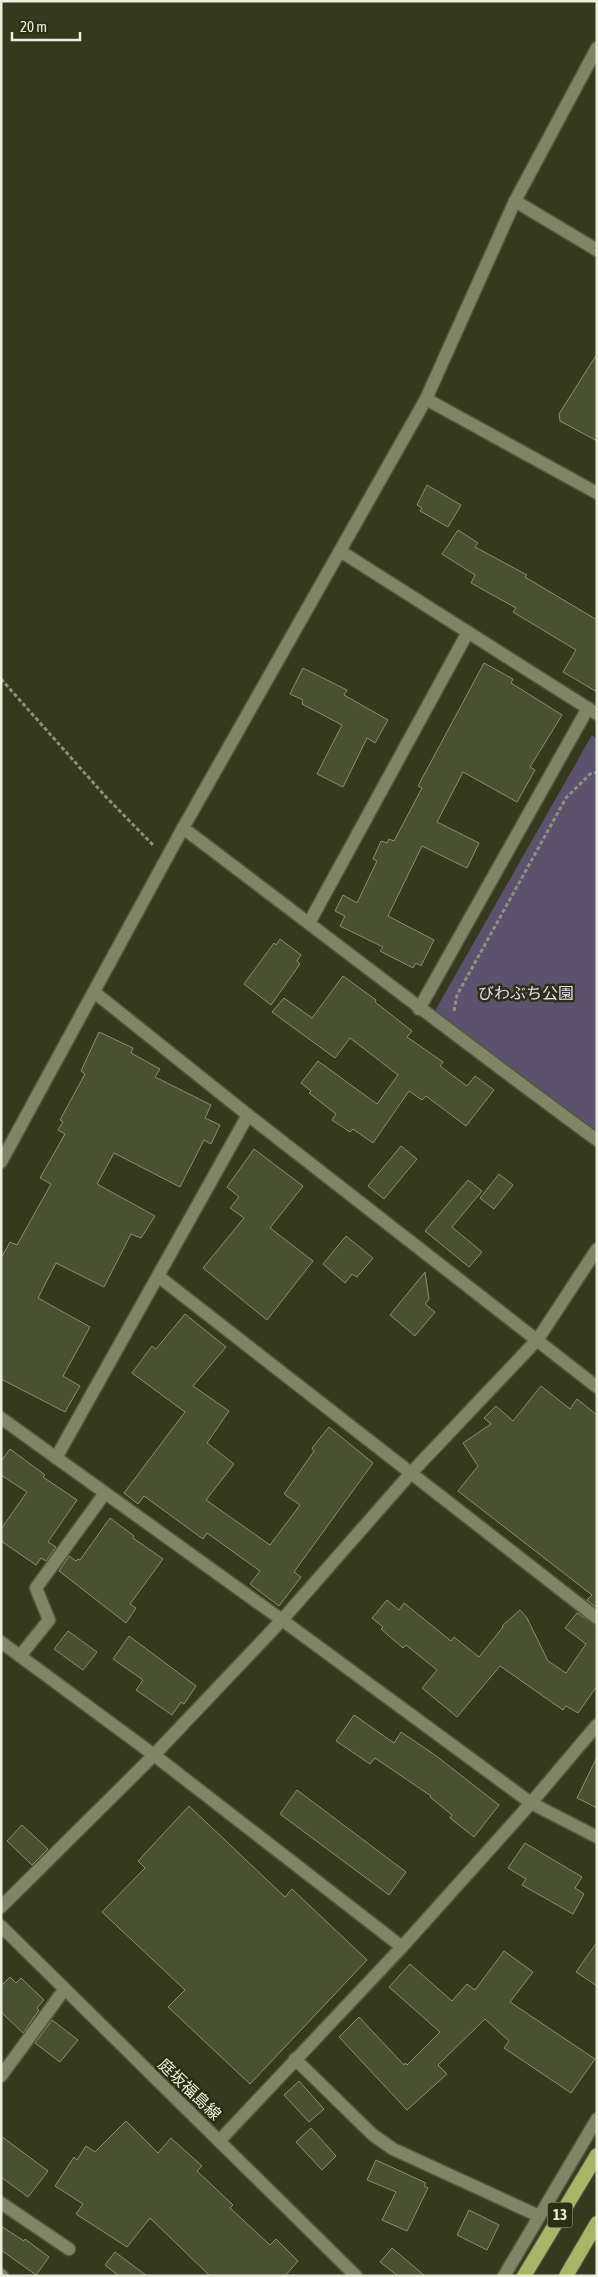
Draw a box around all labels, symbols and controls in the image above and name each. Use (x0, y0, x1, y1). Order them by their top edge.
scale bar (12, 10, 80, 42)
text: 20 m (20, 18, 47, 35)
park label: びわぶち公園 (478, 984, 574, 1002)
street label: 庭坂福島線 (155, 2055, 225, 2123)
road number: 13 (548, 2202, 572, 2228)

